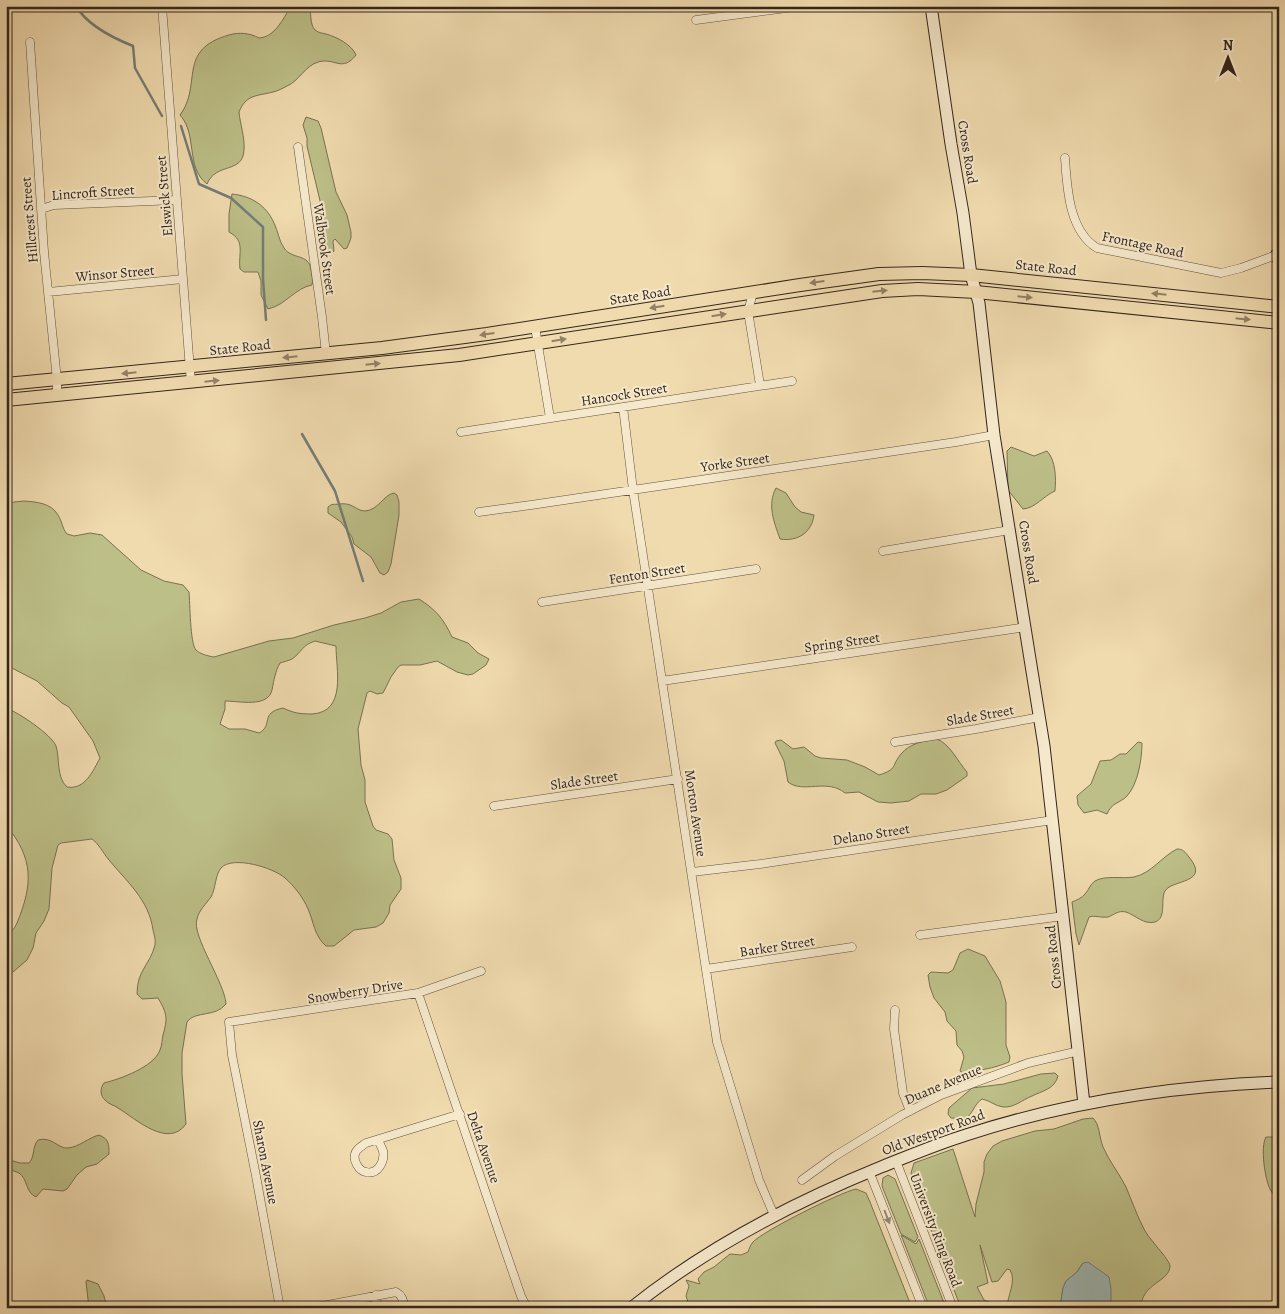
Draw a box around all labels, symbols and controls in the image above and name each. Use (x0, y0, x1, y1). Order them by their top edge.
north arrow (1202, 32, 1252, 82)
text: N (1223, 36, 1233, 55)
street label: Cross Road (953, 119, 982, 186)
street label: Elswick Street (151, 154, 178, 237)
street label: Hillcrest Street (16, 176, 43, 264)
street label: Lincroft Street (51, 180, 136, 205)
street label: Walbrook Street (309, 201, 340, 296)
street label: Frontage Road (1100, 227, 1186, 263)
street label: State Road (1014, 255, 1078, 280)
street label: Winsor Street (74, 261, 156, 287)
one-way arrow (809, 279, 825, 287)
street label: State Road (608, 281, 672, 310)
one-way arrow (872, 287, 888, 295)
one-way arrow (1151, 290, 1167, 298)
one-way arrow (1017, 293, 1033, 301)
one-way arrow (648, 304, 664, 312)
one-way arrow (712, 311, 728, 319)
one-way arrow (1235, 315, 1251, 323)
one-way arrow (478, 330, 494, 338)
street label: State Road (209, 335, 272, 360)
one-way arrow (551, 335, 567, 343)
one-way arrow (282, 353, 298, 361)
one-way arrow (365, 360, 381, 368)
one-way arrow (120, 369, 136, 377)
one-way arrow (204, 377, 220, 385)
street label: Hancock Street (579, 378, 669, 411)
street label: Yorke Street (698, 448, 771, 477)
street label: Cross Road (1014, 519, 1043, 586)
street label: Fenton Street (608, 558, 687, 589)
street label: Spring Street (803, 628, 881, 657)
street label: Slade Street (945, 700, 1016, 731)
street label: Slade Street (549, 766, 620, 795)
street label: Morton Avenue (680, 768, 711, 858)
street label: Delano Street (831, 819, 911, 850)
street label: Cross Road (1041, 924, 1066, 990)
street label: Barker Street (738, 931, 816, 962)
street label: Snowberry Drive (306, 975, 404, 1008)
street label: Duane Avenue (902, 1060, 985, 1109)
street label: Old Westport Road (879, 1105, 988, 1160)
street label: Delta Avenue (462, 1109, 505, 1186)
street label: Sharon Avenue (248, 1118, 283, 1206)
street label: University Ring Road (905, 1170, 966, 1290)
one-way arrow (883, 1210, 891, 1225)

